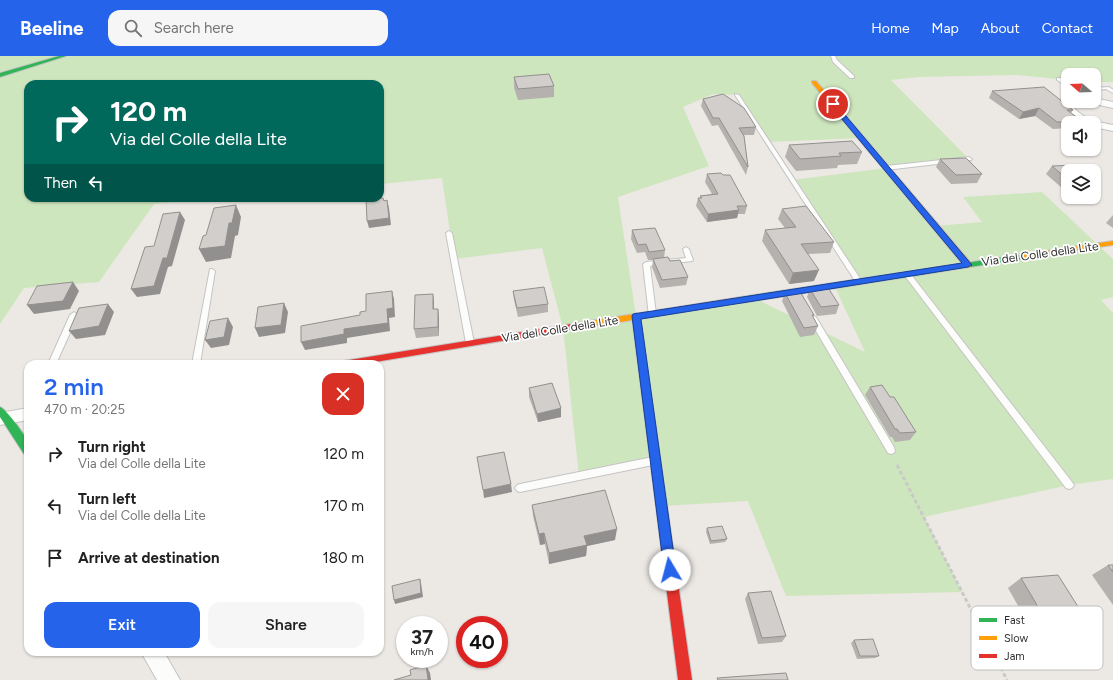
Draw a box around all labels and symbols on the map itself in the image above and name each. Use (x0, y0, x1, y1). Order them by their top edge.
north arrow (1061, 68, 1101, 108)
pin (816, 87, 850, 121)
street label: Via del Colle della Lite (981, 239, 1100, 269)
street label: Via del Colle della Lite (501, 313, 620, 345)
position arrow (649, 549, 691, 591)
legend (971, 606, 1103, 670)
text: Fast (1004, 614, 1025, 627)
speed limit sign: 40 (456, 616, 508, 668)
text: Slow (1004, 632, 1028, 645)
text: Jam (1004, 650, 1025, 663)

